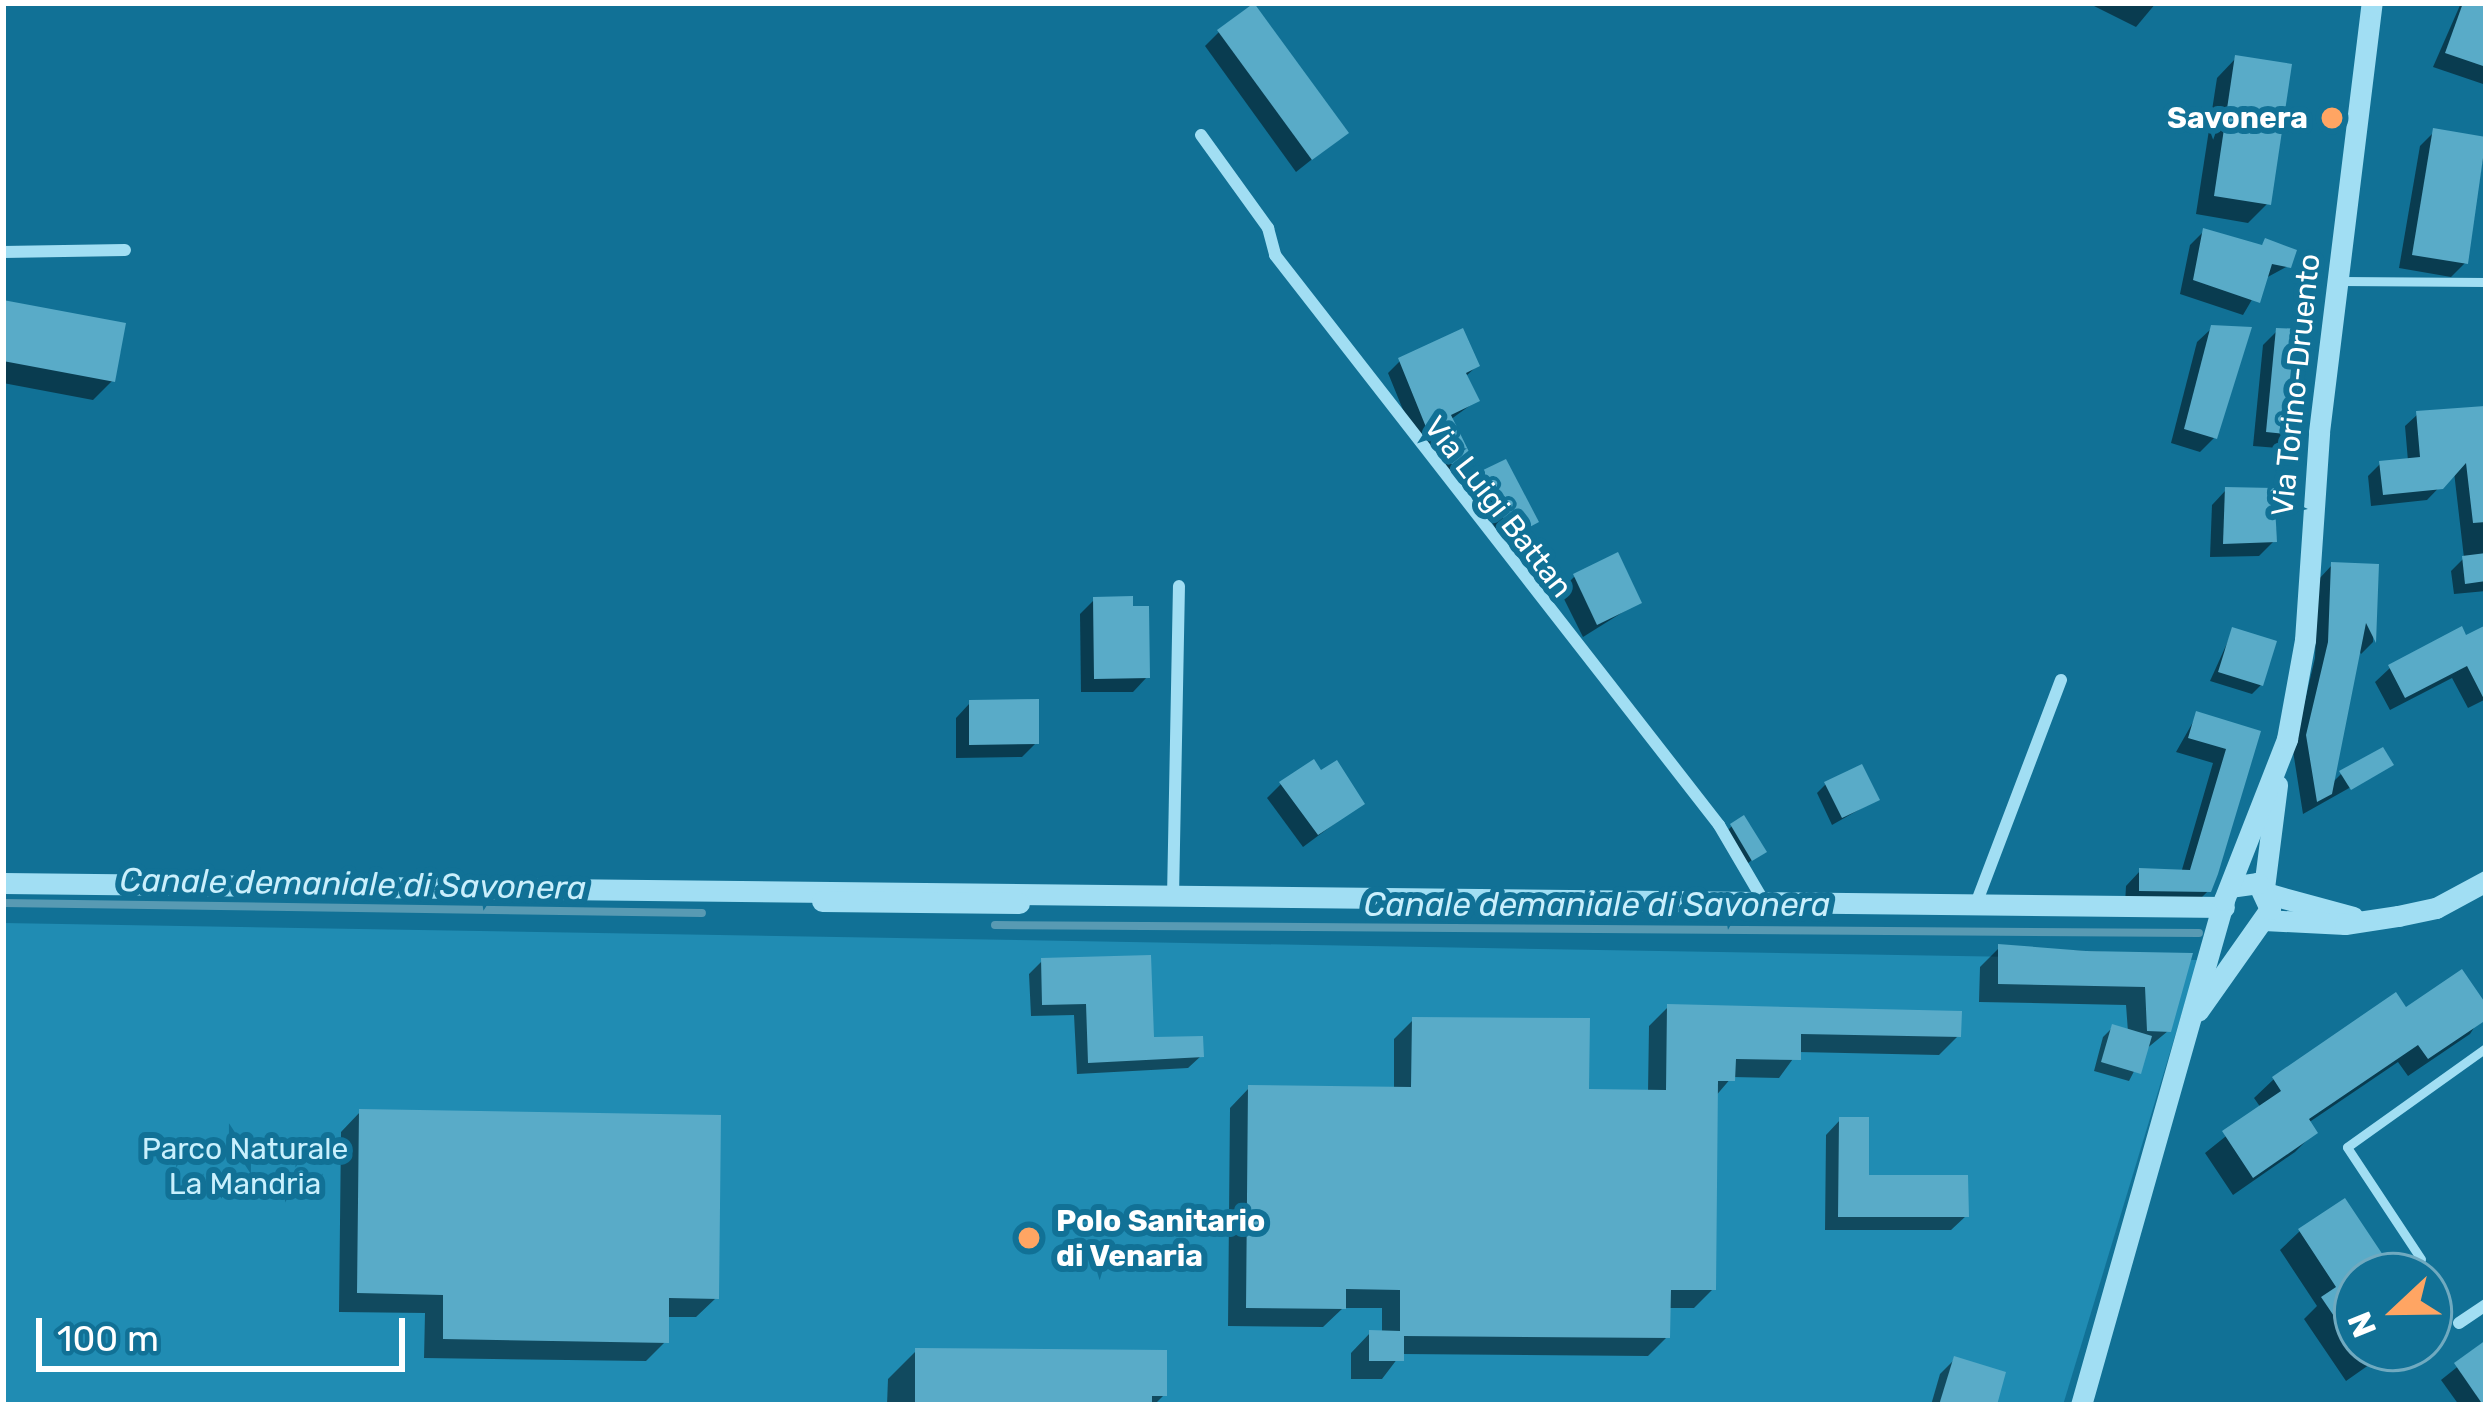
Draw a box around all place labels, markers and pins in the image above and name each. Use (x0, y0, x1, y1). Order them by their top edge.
place label: Savonera (2167, 100, 2308, 136)
marker: Savonera (2319, 105, 2345, 131)
place label: Polo Sanitario di Venaria (1056, 1203, 1265, 1274)
marker: Polo Sanitario di Venaria (1013, 1222, 1045, 1254)

